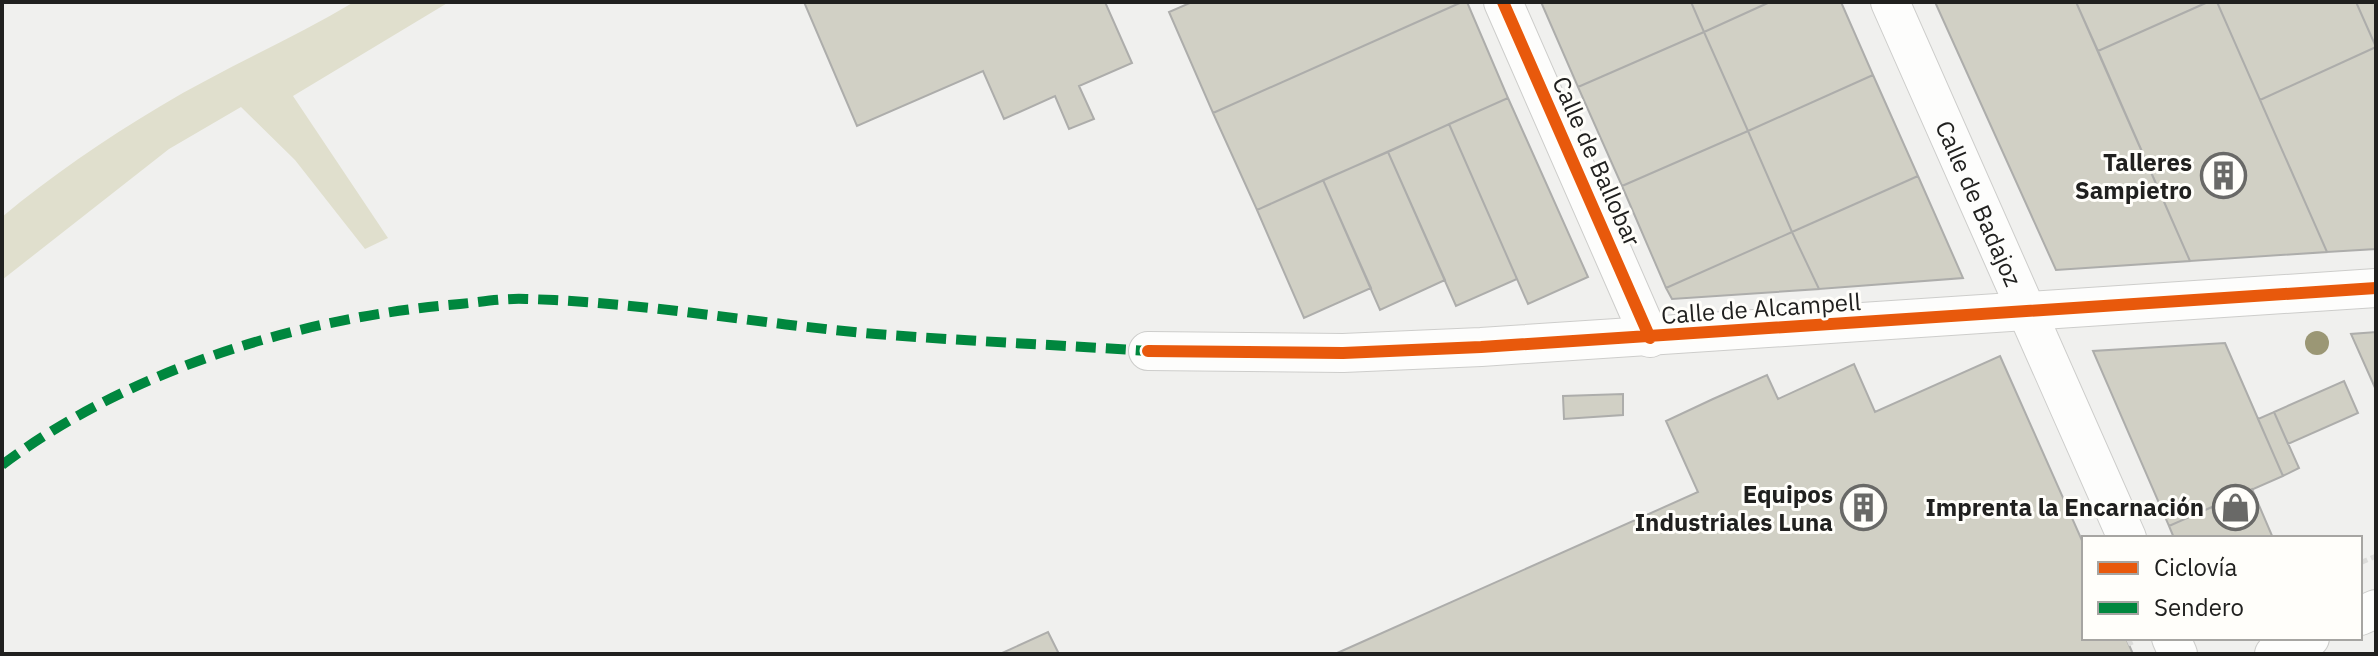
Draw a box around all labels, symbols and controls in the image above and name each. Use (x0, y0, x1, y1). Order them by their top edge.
street label: Calle de Ballobar (1545, 71, 1649, 251)
street label: Calle de Badajoz (1928, 115, 2030, 291)
place label: Talleres Sampietro (2075, 146, 2192, 206)
building icon: Talleres Sampietro (2199, 152, 2247, 200)
street label: Calle de Alcampell (1660, 285, 1862, 331)
place label: Equipos Industriales Luna (1635, 478, 1833, 538)
shop icon: Imprenta la Encarnación (2211, 483, 2259, 531)
building icon: Equipos Industriales Luna (1840, 484, 1888, 532)
place label: Imprenta la Encarnación (1925, 491, 2204, 523)
legend (2082, 536, 2362, 640)
text: Ciclovía (2154, 551, 2238, 583)
text: Sendero (2154, 591, 2244, 623)

